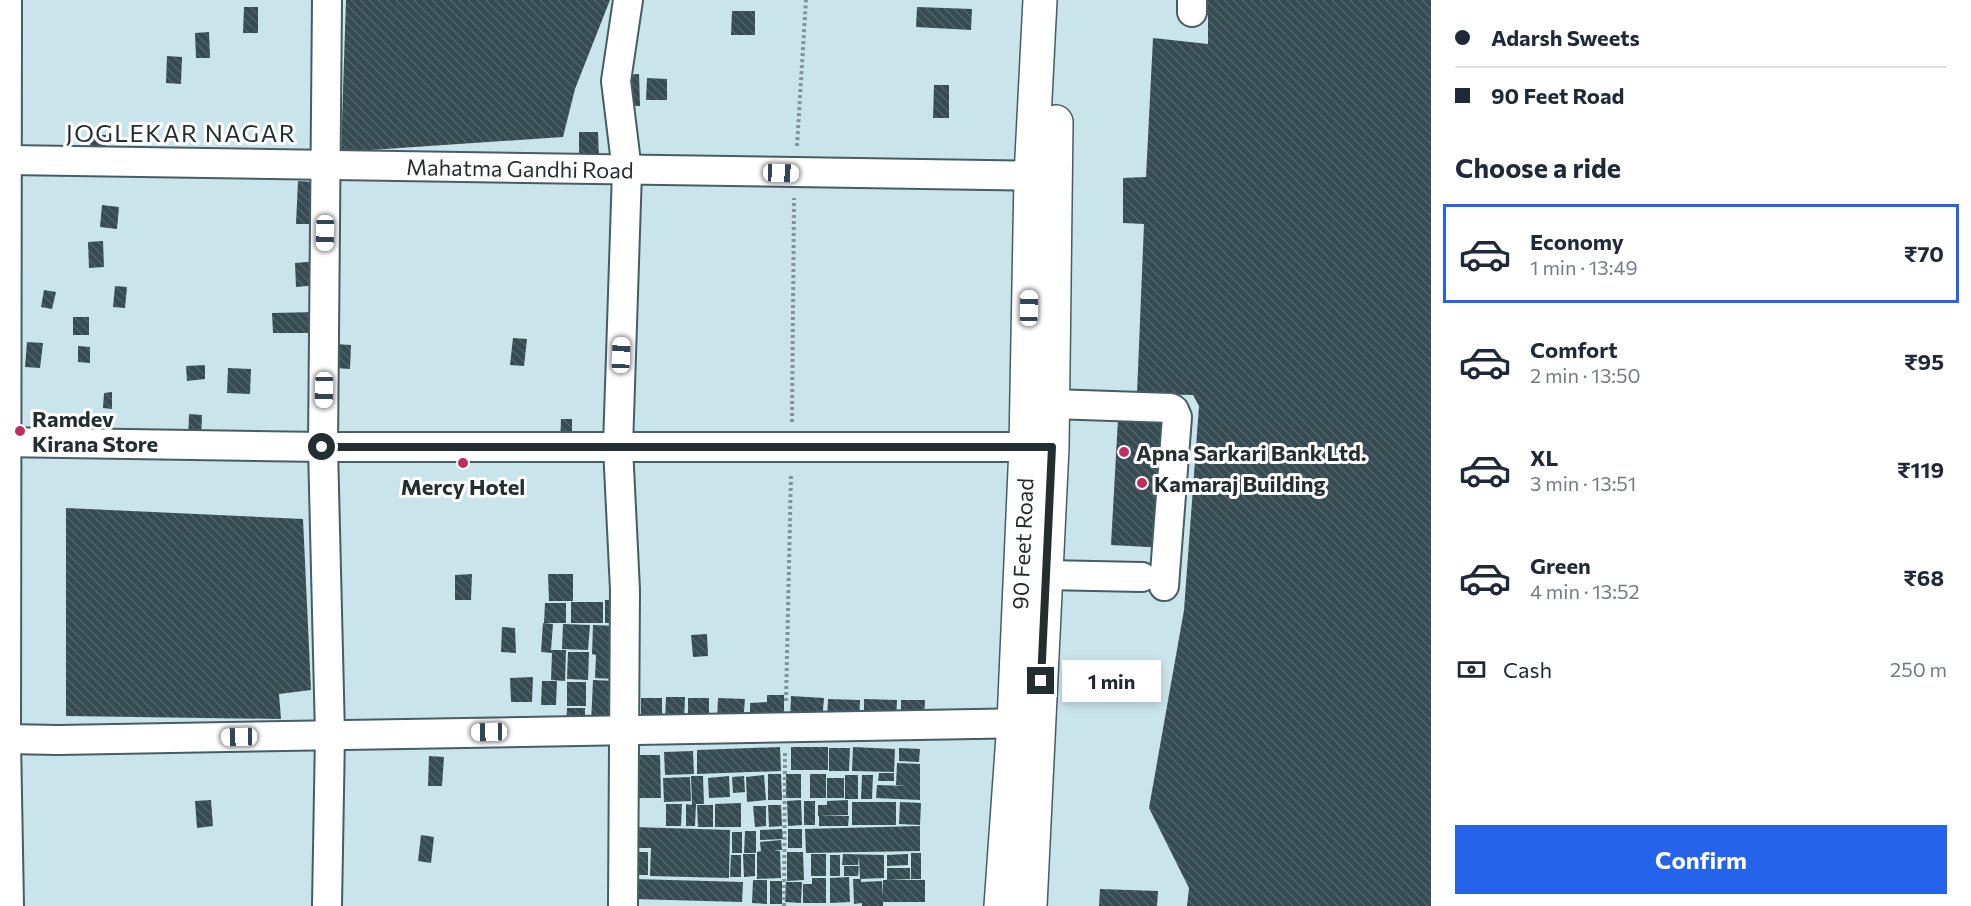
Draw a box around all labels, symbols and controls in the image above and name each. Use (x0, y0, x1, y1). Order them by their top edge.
text: Adarsh Sweets (1491, 24, 1640, 51)
text: 90 Feet Road (1491, 82, 1624, 109)
district label: JOGLEKAR NAGAR (66, 118, 296, 147)
text: Choose a ride (1455, 151, 1621, 184)
street label: Mahatma Gandhi Road (406, 153, 634, 183)
car (763, 163, 799, 183)
car (316, 215, 334, 251)
icon: car (1458, 227, 1512, 281)
text: Economy (1530, 228, 1624, 255)
text: ₹70 (1904, 240, 1944, 267)
text: 1 min · 13:49 (1530, 255, 1638, 279)
car (1020, 290, 1038, 326)
icon: car (1458, 335, 1512, 389)
text: Comfort (1530, 336, 1618, 363)
car (611, 337, 631, 373)
text: ₹95 (1904, 348, 1944, 375)
text: 2 min · 13:50 (1530, 363, 1641, 387)
car (315, 372, 333, 408)
place label: Ramdev Kirana Store (32, 405, 158, 457)
marker: Ramdev Kirana Store (13, 424, 27, 438)
route start (308, 433, 335, 460)
place label: Apna Sarkari Bank Ltd. (1136, 439, 1367, 466)
icon: car (1458, 443, 1512, 497)
text: XL (1530, 444, 1558, 471)
marker: Apna Sarkari Bank Ltd. (1117, 445, 1131, 459)
marker: Mercy Hotel (456, 456, 470, 470)
text: ₹119 (1897, 456, 1944, 483)
place label: Kamaraj Building (1154, 470, 1326, 497)
text: 3 min · 13:51 (1530, 471, 1636, 495)
place label: Mercy Hotel (401, 473, 525, 500)
marker: Kamaraj Building (1135, 476, 1149, 490)
street label: 90 Feet Road (1005, 477, 1038, 610)
icon: car (1458, 551, 1512, 605)
text: Green (1530, 552, 1591, 579)
text: ₹68 (1903, 564, 1944, 591)
text: 4 min · 13:52 (1530, 579, 1640, 603)
icon: cash (1455, 653, 1488, 686)
text: Cash (1503, 656, 1552, 683)
text: 250 m (1890, 657, 1947, 681)
callout: 1 min (1062, 660, 1161, 702)
route end (1027, 667, 1054, 694)
text: 1 min (1088, 669, 1135, 693)
car (471, 723, 507, 741)
car (221, 728, 257, 746)
button: Confirm (1455, 825, 1947, 894)

